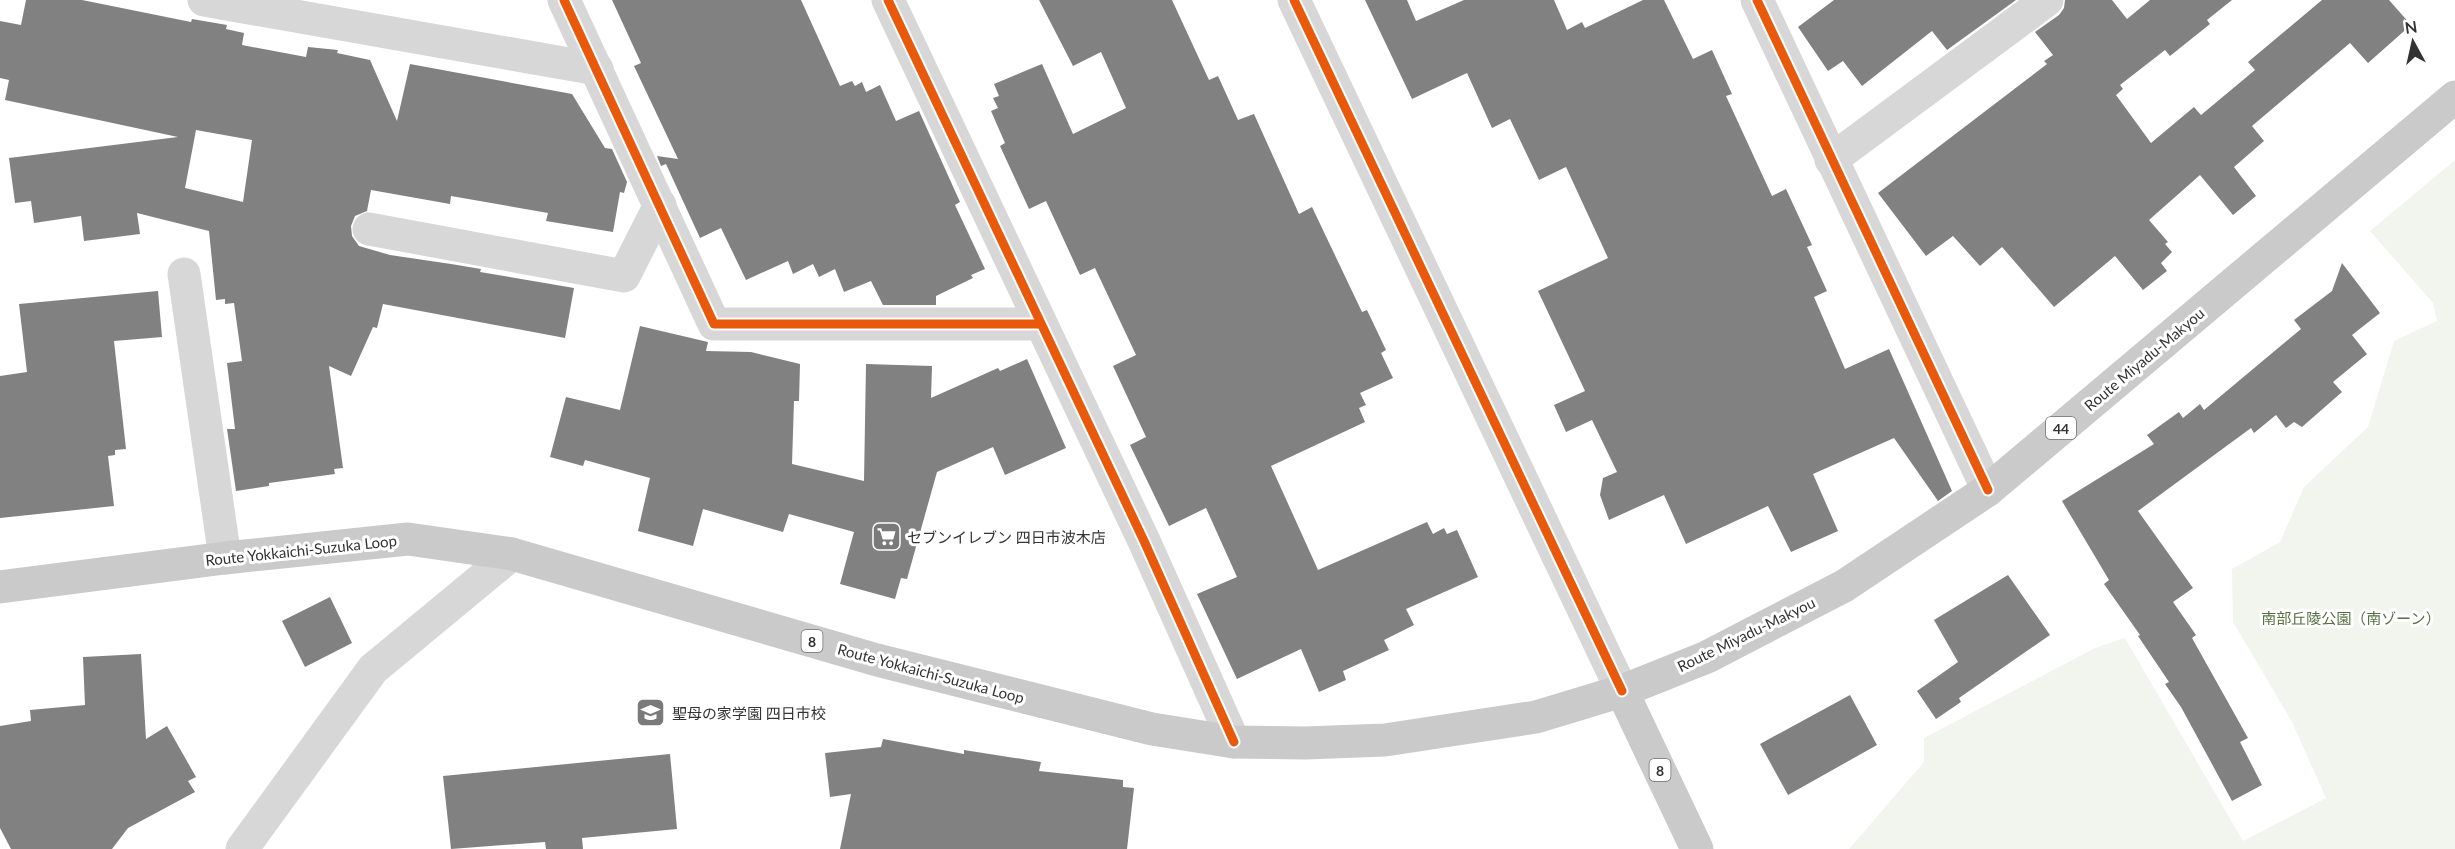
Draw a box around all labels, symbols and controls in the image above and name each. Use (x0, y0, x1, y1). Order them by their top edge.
north arrow (2383, 12, 2443, 72)
text: N (2403, 16, 2418, 37)
street label: Route Miyadu-Makyou (2080, 304, 2208, 414)
road number: 44 (2046, 417, 2076, 439)
supermarket icon: セブンイレブン 四日市波木店 (870, 521, 902, 553)
place label: セブンイレブン 四日市波木店 (907, 528, 1106, 546)
street label: Route Yokkaichi-Suzuka Loop (204, 531, 398, 569)
street label: Route Miyadu-Makyou (1674, 593, 1818, 675)
park label: 南部丘陵公園（南ゾーン） (2261, 609, 2441, 627)
road number: 8 (802, 630, 822, 652)
street label: Route Yokkaichi-Suzuka Loop (836, 639, 1026, 707)
school or university icon: 聖母の家学園 四日市校 (635, 697, 667, 729)
place label: 聖母の家学園 四日市校 (672, 704, 826, 722)
road number: 8 (1650, 759, 1670, 781)

